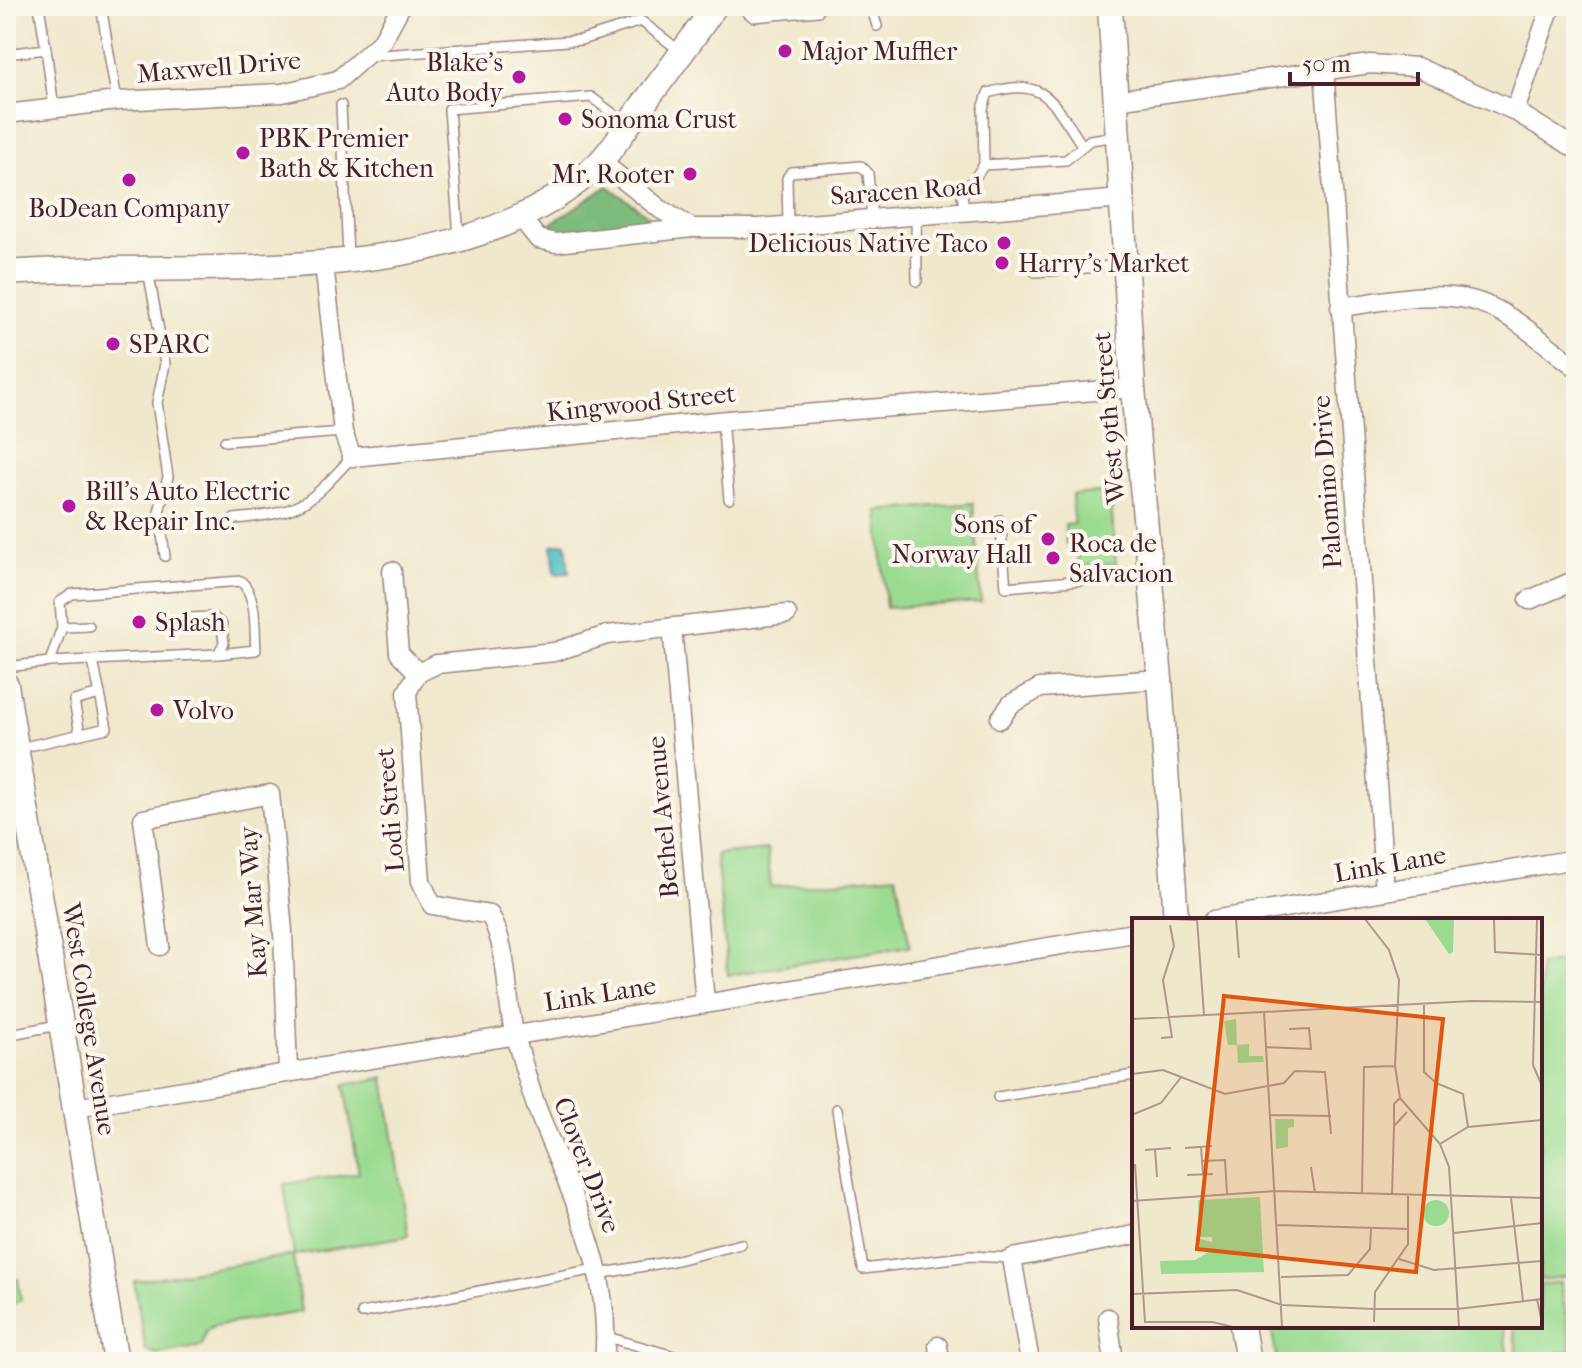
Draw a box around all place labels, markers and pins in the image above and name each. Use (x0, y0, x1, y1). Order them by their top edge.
place label: Major Muffler (801, 36, 957, 67)
marker: Major Muffler (776, 42, 794, 60)
place label: Blake's Auto Body (385, 47, 504, 108)
marker: Blake's Auto Body (510, 68, 528, 86)
place label: Sonoma Crust (581, 104, 738, 135)
marker: Sonoma Crust (556, 110, 574, 128)
place label: PBK Premier Bath & Kitchen (259, 123, 434, 184)
marker: PBK Premier Bath & Kitchen (234, 144, 252, 162)
place label: Mr. Rooter (551, 159, 674, 190)
marker: Mr. Rooter (681, 165, 699, 183)
marker: BoDean Company (120, 171, 138, 189)
place label: BoDean Company (28, 193, 231, 224)
place label: Delicious Native Taco (748, 228, 988, 259)
marker: Delicious Native Taco (995, 234, 1013, 252)
place label: Harry's Market (1018, 248, 1190, 279)
marker: Harry's Market (993, 254, 1011, 272)
place label: SPARC (129, 329, 210, 360)
marker: SPARC (104, 335, 122, 353)
place label: Bill's Auto Electric & Repair Inc. (85, 476, 290, 537)
marker: Bill's Auto Electric & Repair Inc. (60, 497, 78, 515)
place label: Sons of Norway Hall (891, 509, 1037, 570)
place label: Roca de Salvacion (1069, 528, 1173, 589)
marker: Sons of Norway Hall (1039, 530, 1057, 548)
marker: Roca de Salvacion (1044, 549, 1062, 567)
place label: Splash (155, 607, 226, 638)
marker: Splash (130, 613, 148, 631)
place label: Volvo (172, 695, 234, 726)
marker: Volvo (148, 701, 166, 719)

